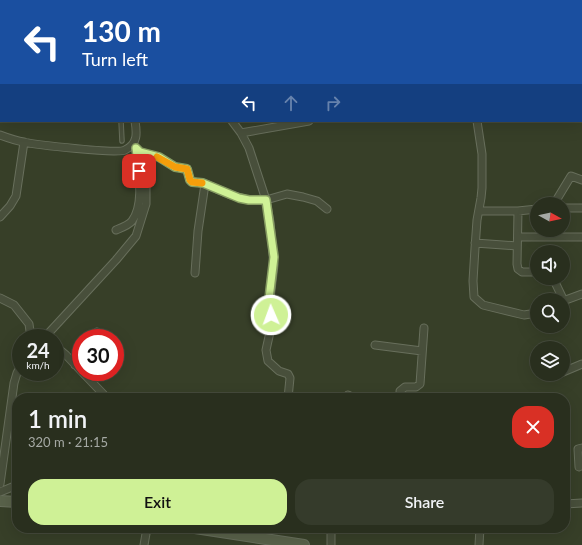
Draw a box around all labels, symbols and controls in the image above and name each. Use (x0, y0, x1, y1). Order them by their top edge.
text: 130 m (82, 14, 161, 48)
icon: left (16, 16, 68, 68)
text: Turn left (82, 48, 148, 70)
icon: left (238, 92, 260, 114)
icon: ahead (280, 92, 302, 114)
icon: right (322, 92, 344, 114)
pin (122, 154, 156, 188)
icon: arrive (128, 160, 150, 182)
north arrow (530, 197, 570, 237)
map controls (530, 197, 570, 381)
button: sound (530, 245, 570, 285)
button: search (530, 293, 570, 333)
position arrow (250, 294, 292, 336)
speed limit sign: 30 (72, 329, 124, 381)
text: 24 (26, 338, 50, 362)
button: layers (530, 341, 570, 381)
text: km/h (26, 359, 50, 371)
text: 1 min (28, 404, 87, 433)
button: close (512, 406, 554, 448)
text: 320 m · 21:15 (28, 434, 108, 450)
button: Exit (28, 479, 287, 525)
button: Share (295, 479, 554, 525)

